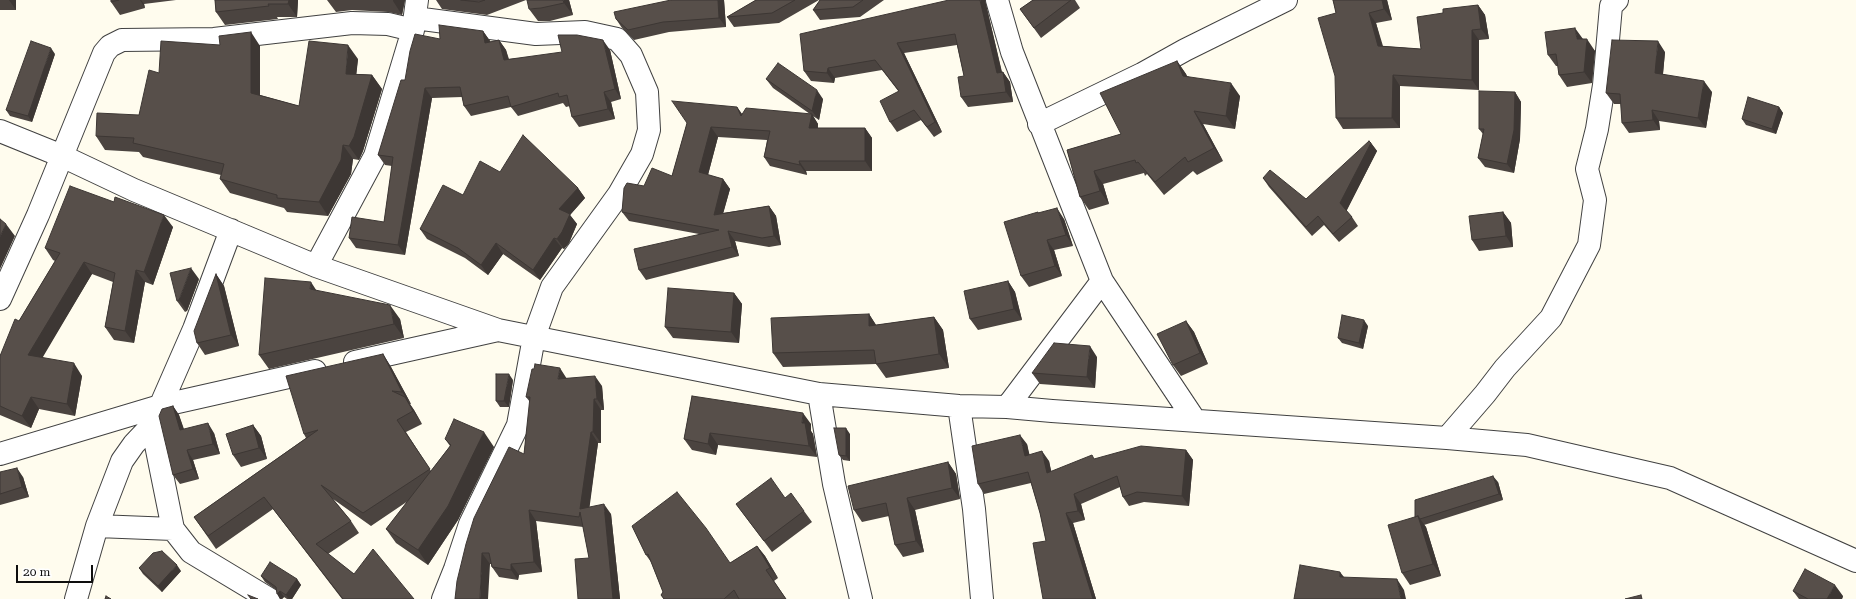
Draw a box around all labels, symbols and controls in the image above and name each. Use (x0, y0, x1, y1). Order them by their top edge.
scale bar (18, 557, 95, 583)
text: 20 m (23, 565, 50, 579)

